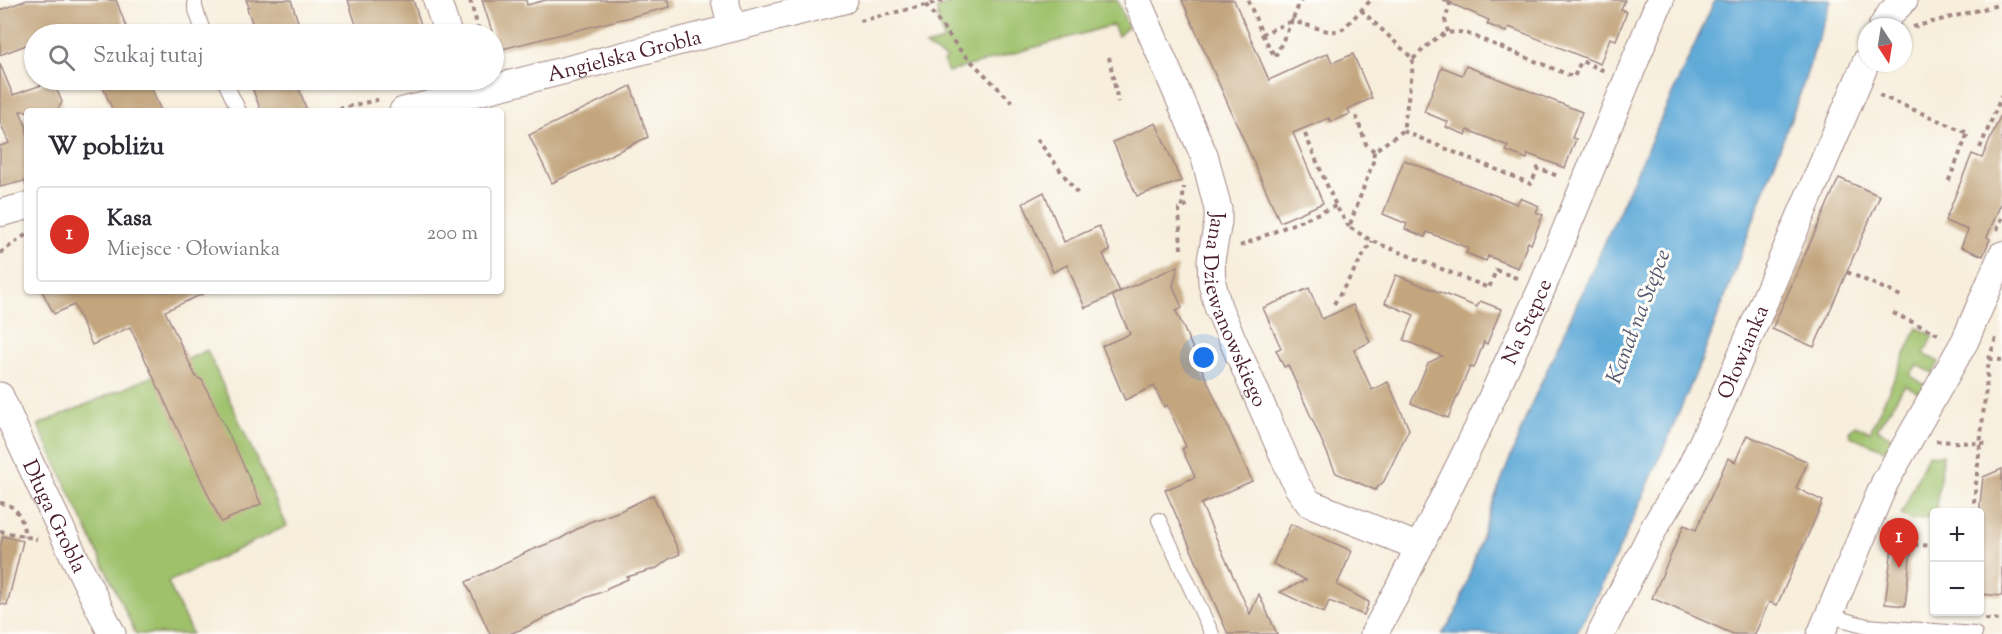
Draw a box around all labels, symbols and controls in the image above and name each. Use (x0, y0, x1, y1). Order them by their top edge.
north arrow (1858, 18, 1912, 72)
street label: Angielska Grobla (544, 23, 705, 91)
search box (24, 24, 504, 90)
icon: search (45, 41, 78, 74)
text: Szukaj tutaj (93, 41, 204, 73)
text: W pobliżu (48, 129, 164, 166)
text: Kasa (107, 204, 152, 236)
street label: Jana Dziewanowskiego (1194, 212, 1273, 412)
text: 1 (66, 220, 73, 249)
text: 200 m (427, 220, 478, 249)
text: Miejsce · Ołowianka (107, 236, 280, 265)
water label: Kanał na Stępce (1599, 245, 1680, 389)
street label: Na Stępce (1496, 275, 1561, 370)
street label: Ołowianka (1711, 301, 1778, 404)
your location (1189, 343, 1218, 372)
street label: Długa Grobla (13, 455, 93, 579)
map controls (1930, 508, 1984, 616)
button: + (1930, 508, 1984, 562)
pin: 1 (1880, 518, 1918, 568)
button: − (1930, 562, 1984, 616)

